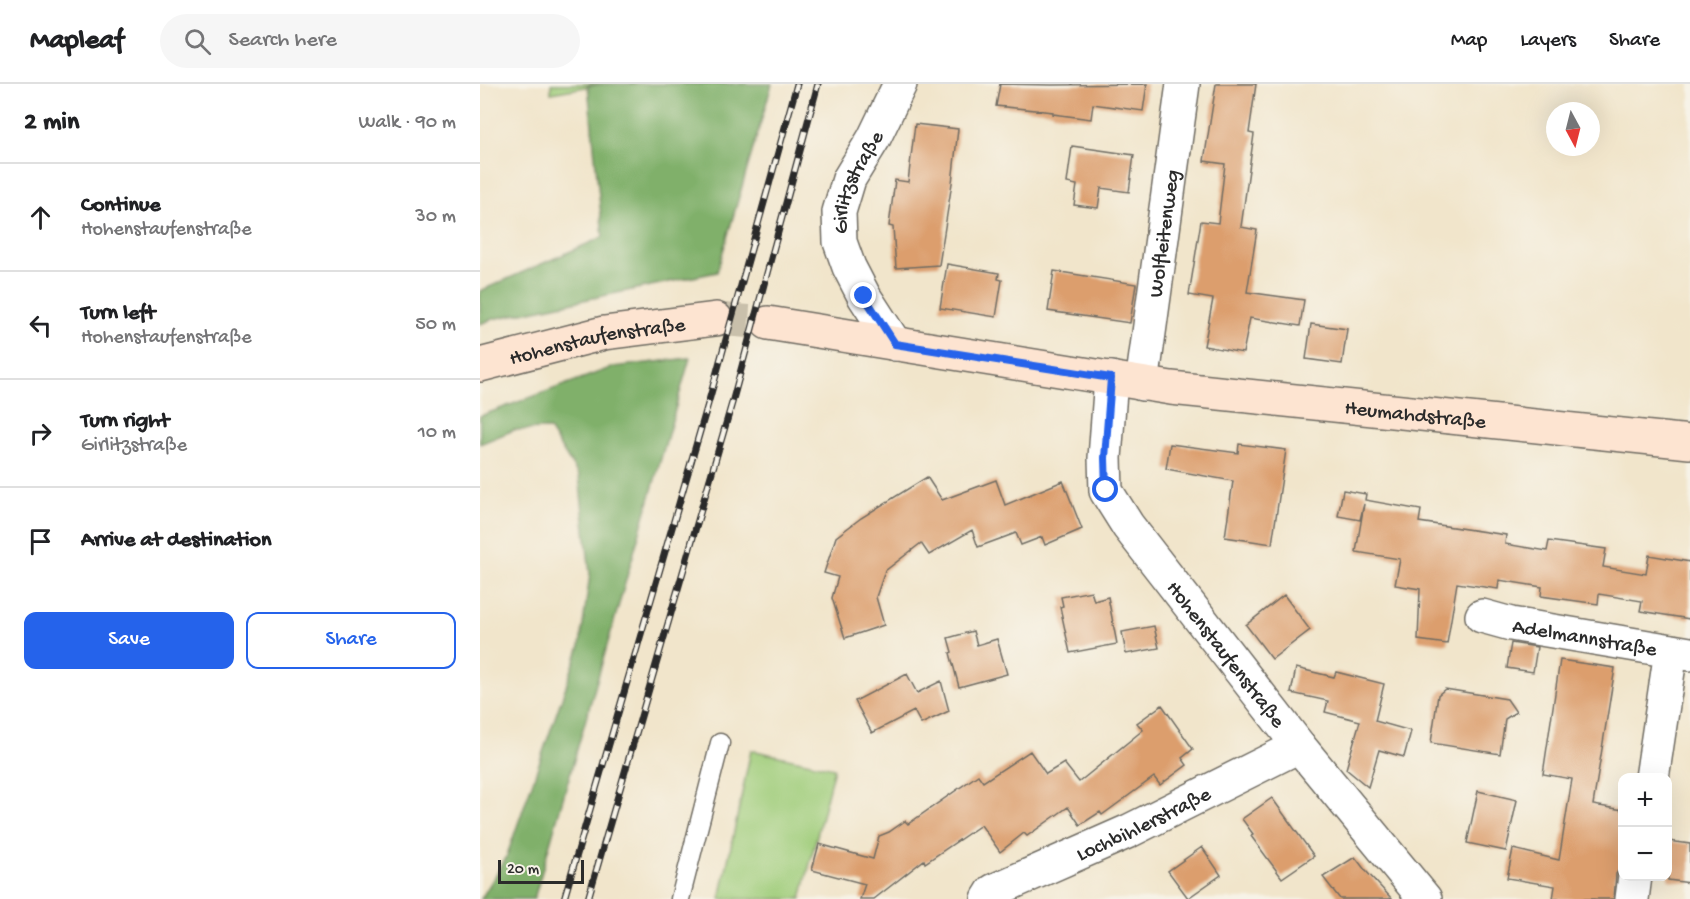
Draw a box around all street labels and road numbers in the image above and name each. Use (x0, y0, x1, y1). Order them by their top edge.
street label: Girlitzstraße (830, 127, 892, 234)
street label: Wolfleitenweg (1145, 169, 1187, 299)
street label: Hohenstaufenstraße (507, 314, 688, 373)
street label: Heumahdstraße (1343, 397, 1488, 437)
street label: Hohenstaufenstraße (1159, 577, 1290, 735)
street label: Adelmannstraße (1510, 615, 1659, 664)
street label: Lochbihlerstraße (1073, 783, 1217, 869)

